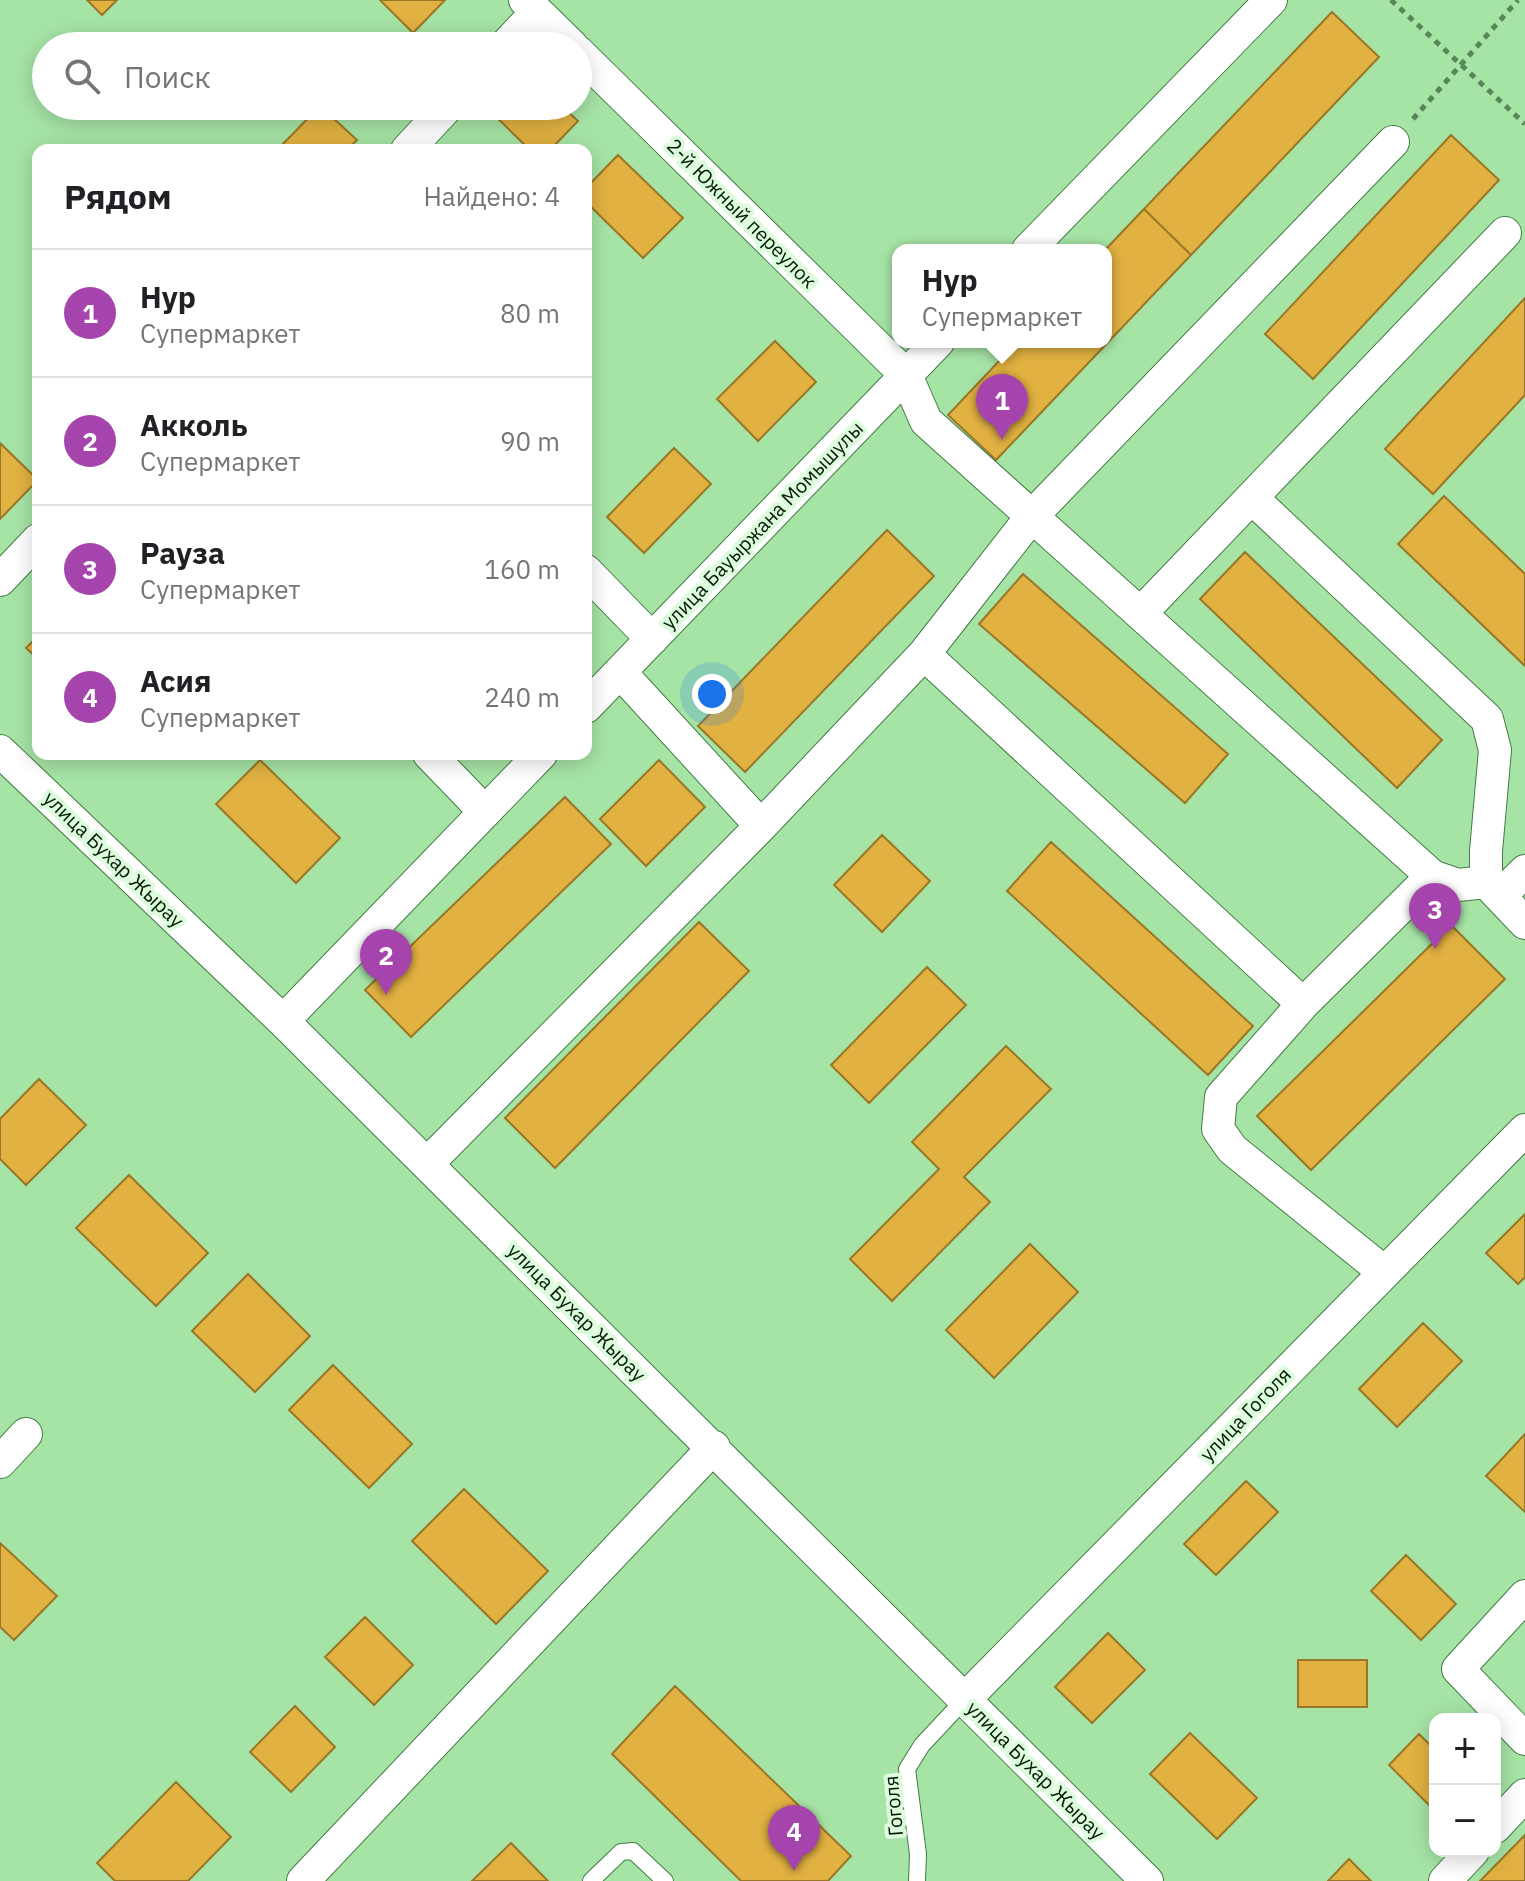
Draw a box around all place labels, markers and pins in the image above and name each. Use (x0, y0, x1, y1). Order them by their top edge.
pin: 1 (976, 374, 1028, 440)
pin: 3 (1409, 883, 1461, 949)
pin: 2 (360, 929, 412, 995)
pin: 4 (768, 1805, 820, 1871)

